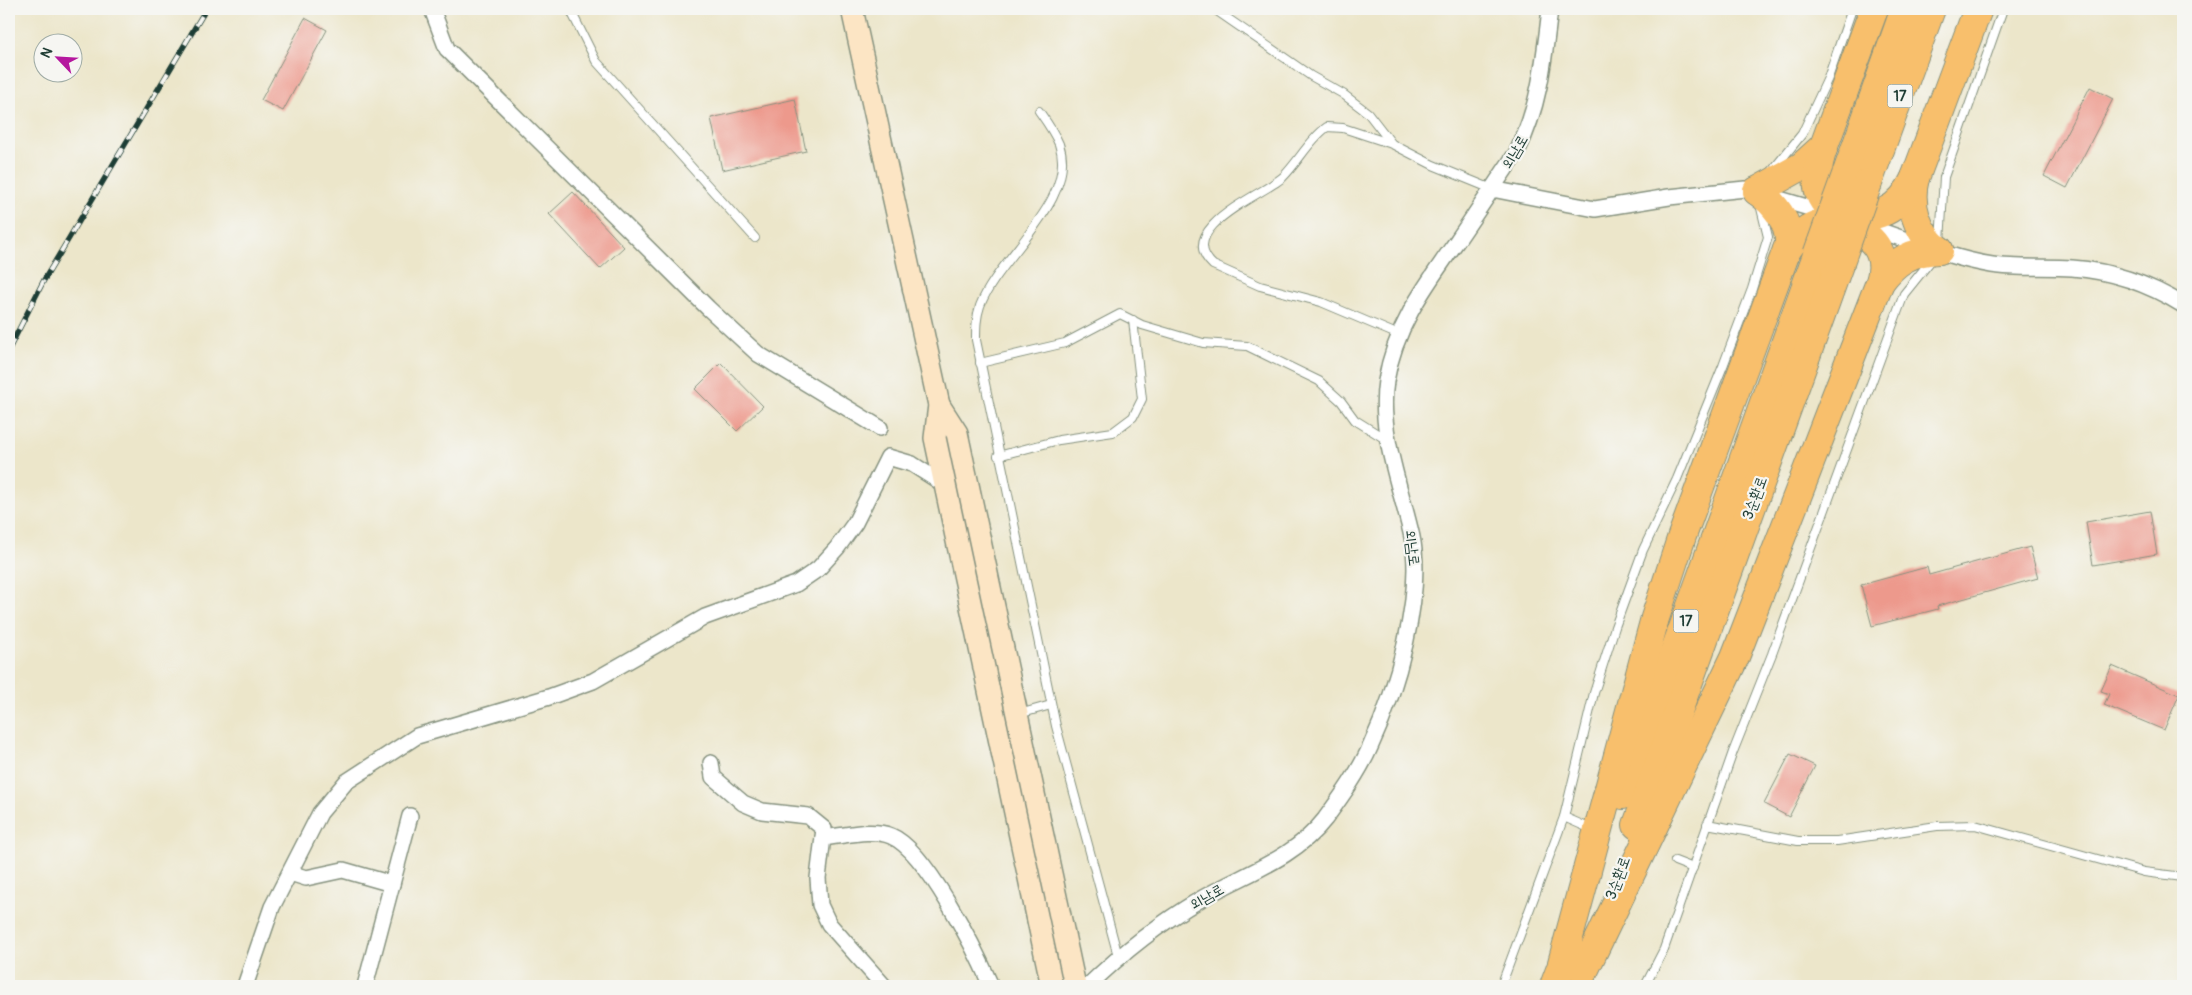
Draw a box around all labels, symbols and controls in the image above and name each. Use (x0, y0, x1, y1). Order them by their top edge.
north arrow (32, 32, 82, 82)
text: N (37, 45, 56, 61)
road number: 17 (1888, 84, 1912, 108)
street label: 외남로 (1498, 132, 1532, 172)
street label: 3순환로 (1738, 474, 1772, 522)
street label: 외남로 (1400, 529, 1424, 567)
road number: 17 (1674, 610, 1698, 632)
street label: 3순환로 (1601, 854, 1635, 902)
street label: 외남로 (1187, 880, 1227, 914)

